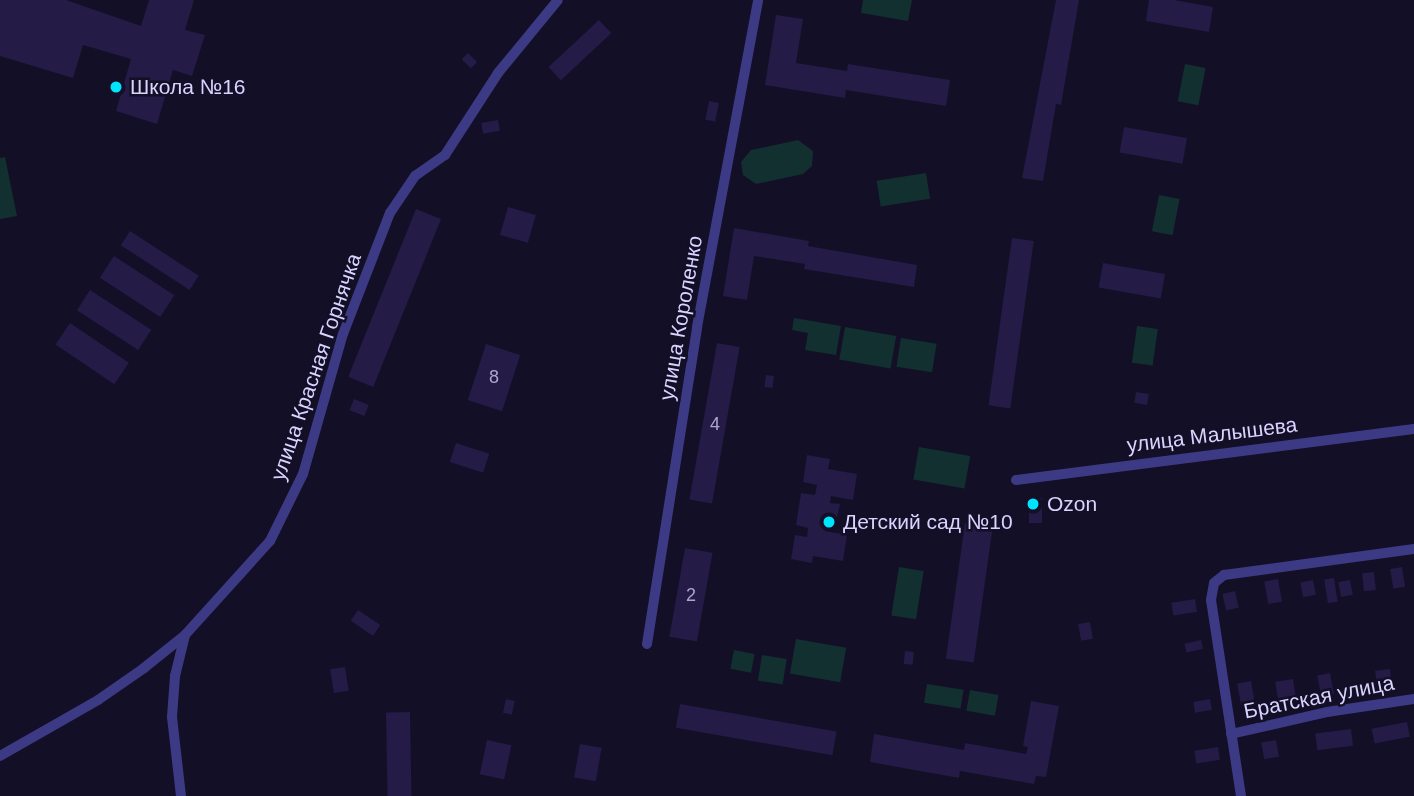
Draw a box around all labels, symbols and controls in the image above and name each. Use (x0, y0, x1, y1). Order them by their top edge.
place label: Школа №16 (130, 74, 246, 100)
marker: Школа №16 (108, 79, 124, 95)
street label: улица Короленко (654, 234, 708, 402)
street label: улица Красная Горнячка (265, 250, 367, 484)
house number: 8 (489, 366, 499, 388)
street label: улица Малышева (1125, 412, 1299, 458)
house number: 4 (710, 413, 720, 435)
place label: Ozon (1047, 491, 1097, 517)
marker: Ozon (1025, 496, 1041, 512)
place label: Детский сад №10 (843, 509, 1013, 535)
marker: Детский сад №10 (821, 514, 837, 530)
house number: 2 (686, 584, 696, 606)
street label: Братская улица (1242, 670, 1396, 724)

